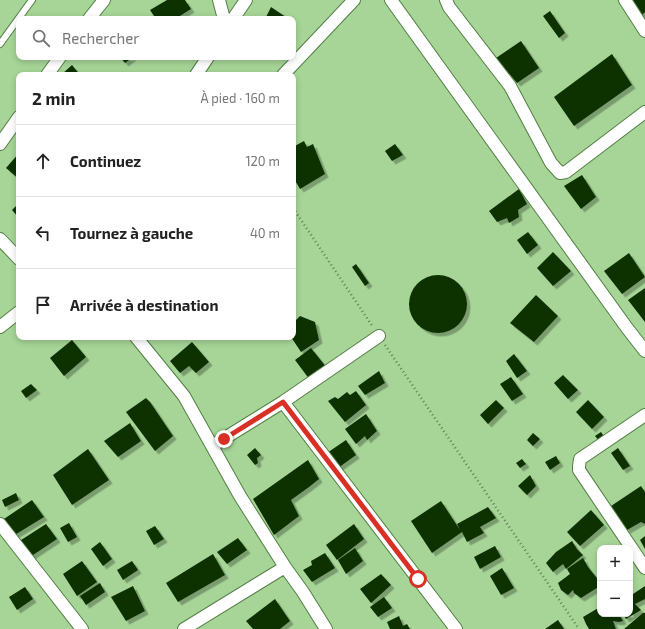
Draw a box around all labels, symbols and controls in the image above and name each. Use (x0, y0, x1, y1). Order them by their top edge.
search box (16, 16, 296, 60)
icon: search (30, 27, 52, 49)
text: Rechercher (62, 29, 139, 47)
text: 2 min (32, 88, 75, 108)
text: À pied · 160 m (201, 90, 280, 106)
icon: ahead (32, 150, 54, 172)
text: Continuez (70, 152, 141, 170)
text: 120 m (245, 153, 280, 169)
icon: left (32, 222, 54, 244)
text: Tournez à gauche (70, 224, 193, 242)
text: 40 m (250, 225, 280, 241)
icon: arrive (32, 294, 54, 316)
text: Arrivée à destination (70, 296, 218, 314)
route end (215, 430, 233, 448)
map controls (597, 545, 633, 617)
button: + (597, 545, 633, 581)
route start (409, 570, 427, 588)
button: − (597, 581, 633, 617)

